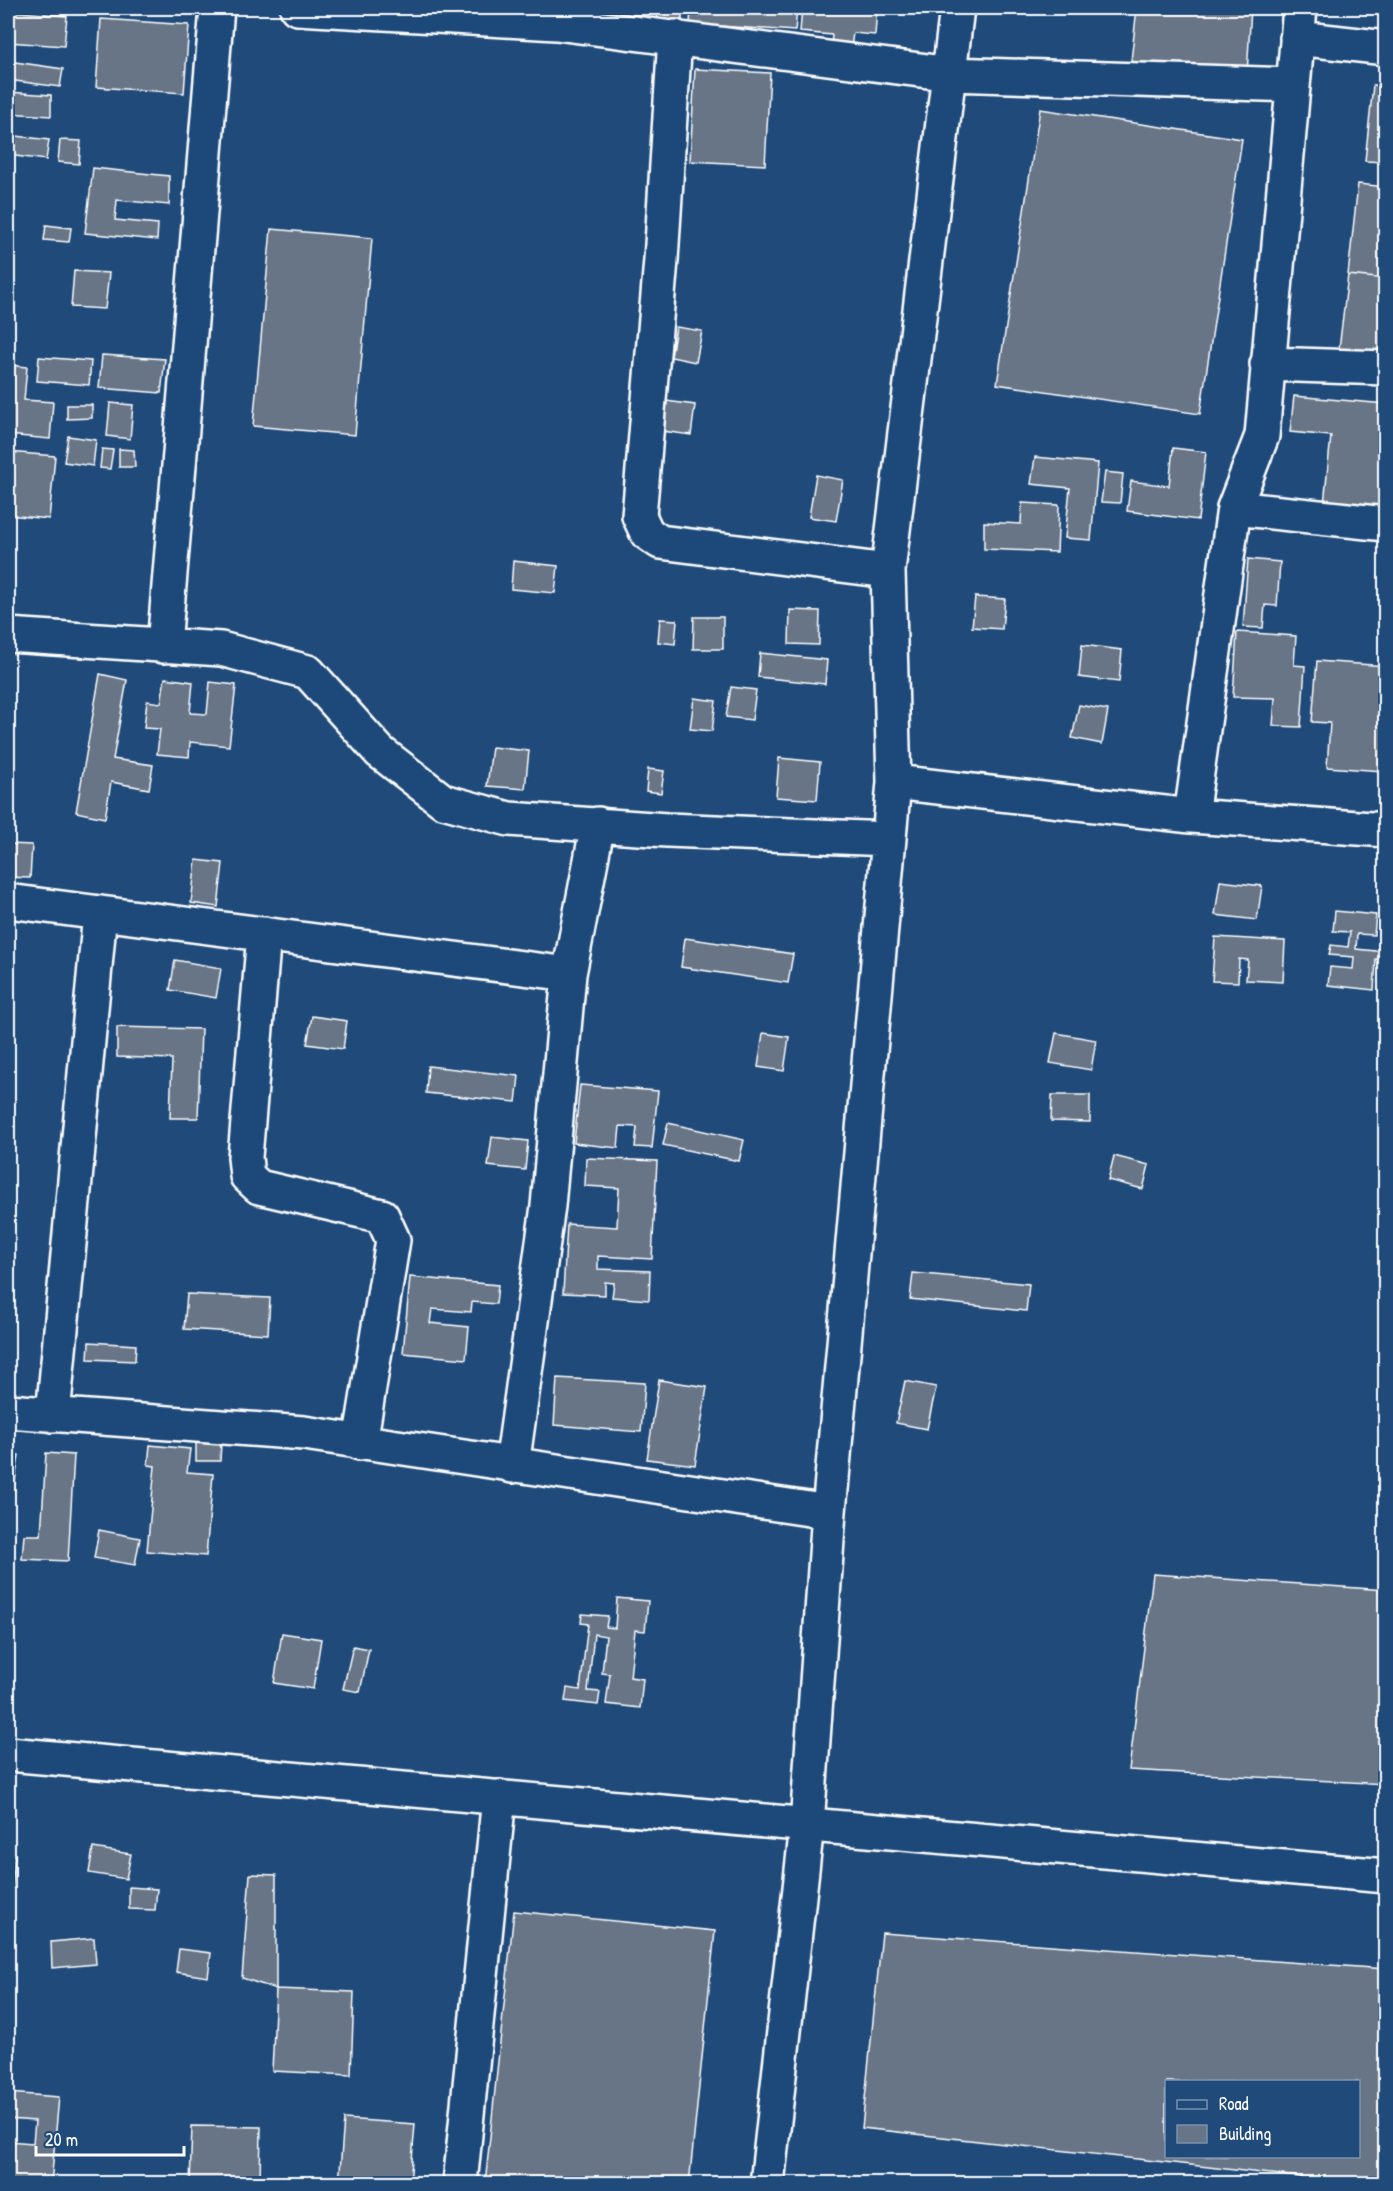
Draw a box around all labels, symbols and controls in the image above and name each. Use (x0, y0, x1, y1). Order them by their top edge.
legend (1165, 2080, 1360, 2158)
text: Road (1219, 2091, 1249, 2116)
scale bar (36, 2119, 184, 2157)
text: Building (1219, 2121, 1271, 2146)
text: 20 m (45, 2127, 78, 2152)

